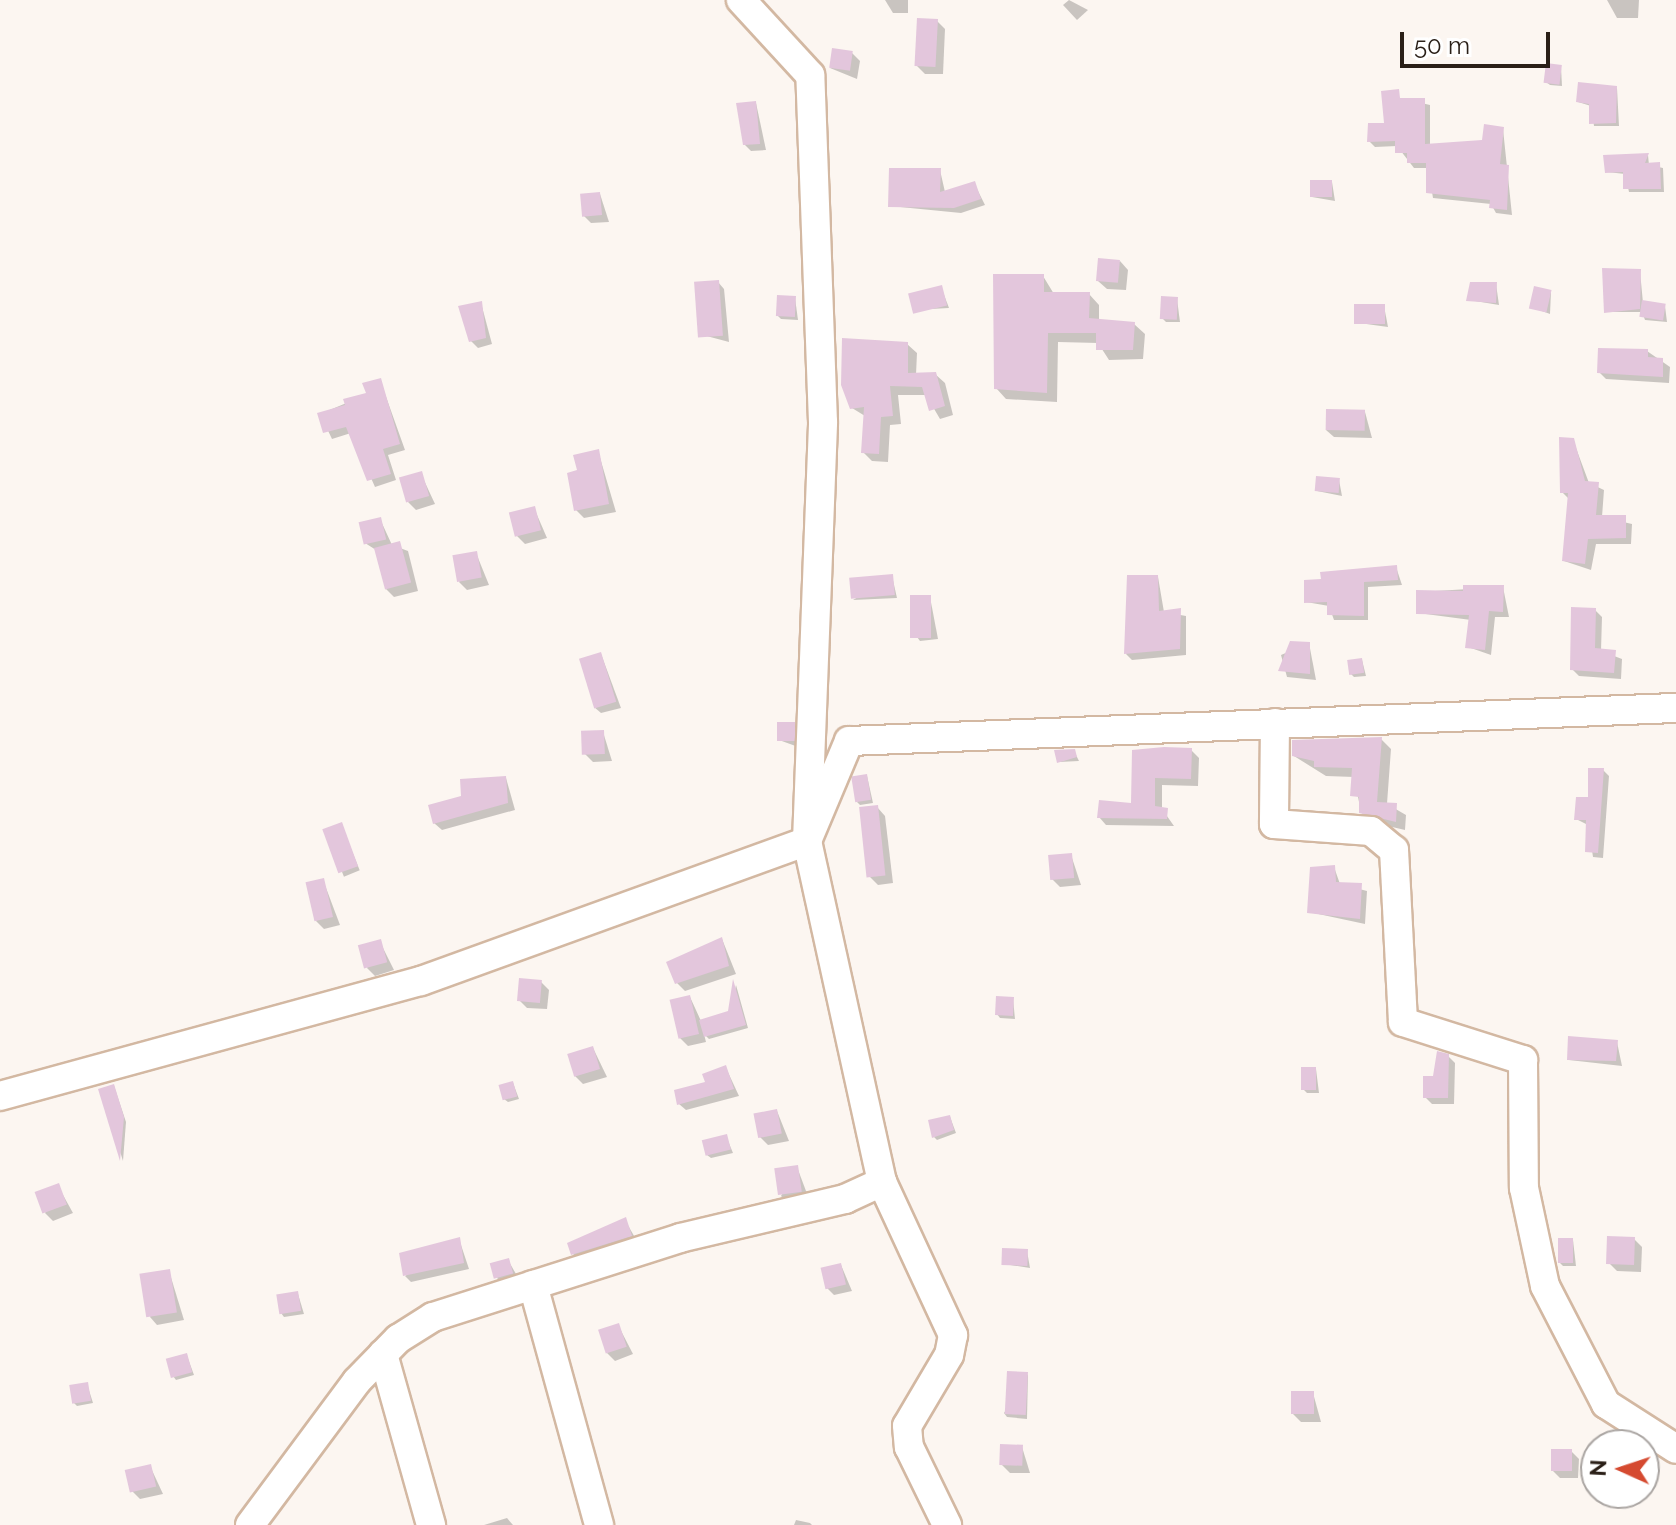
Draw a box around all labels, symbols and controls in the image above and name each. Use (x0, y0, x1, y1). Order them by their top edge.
scale bar (1404, 16, 1554, 66)
text: 50 m (1414, 31, 1470, 60)
north arrow (1580, 1429, 1660, 1509)
text: N (1585, 1459, 1611, 1477)

